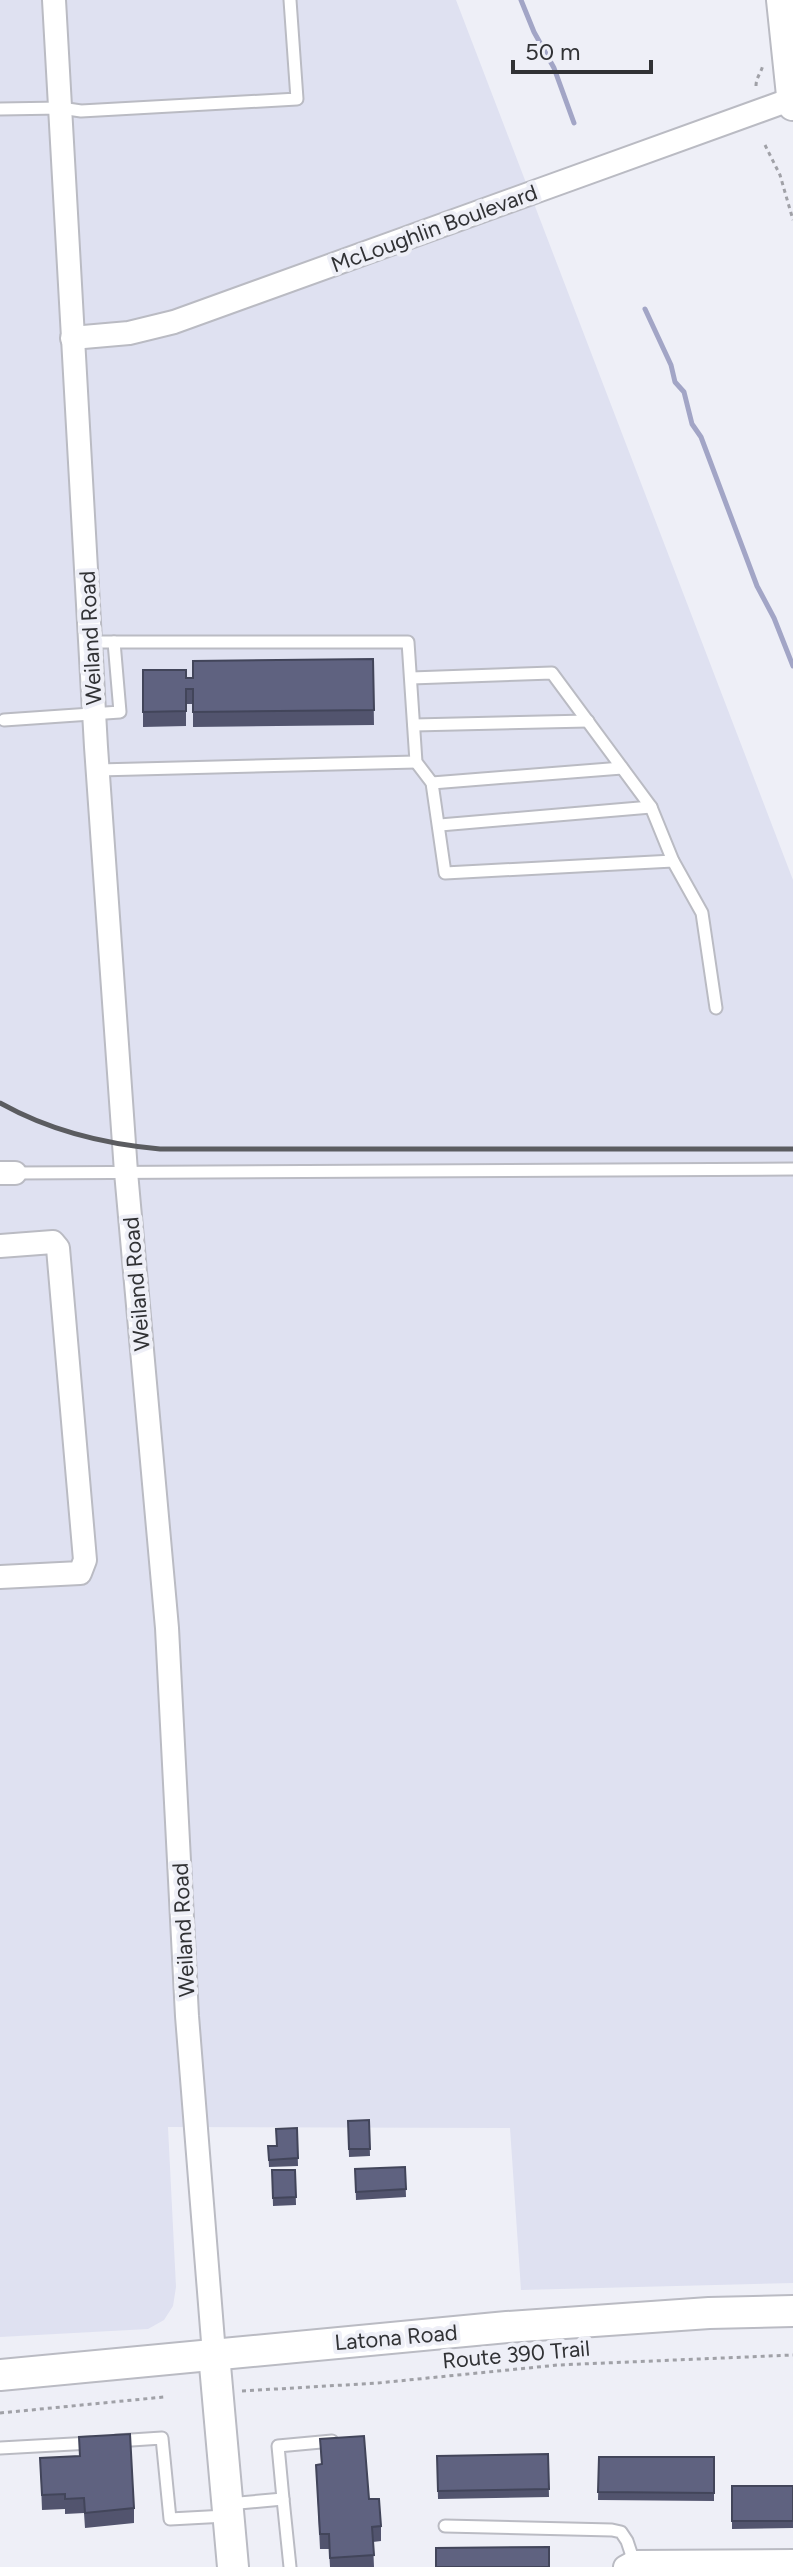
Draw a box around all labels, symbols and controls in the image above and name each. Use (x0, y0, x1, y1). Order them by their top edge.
scale bar (513, 24, 651, 74)
text: 50 m (525, 37, 581, 66)
street label: McLoughlin Boulevard (327, 179, 541, 278)
street label: Weiland Road (73, 570, 108, 706)
street label: Weiland Road (117, 1216, 156, 1352)
street label: Weiland Road (166, 1862, 201, 1998)
street label: Latona Road (333, 2319, 459, 2356)
street label: Route 390 Trail (441, 2335, 591, 2374)

